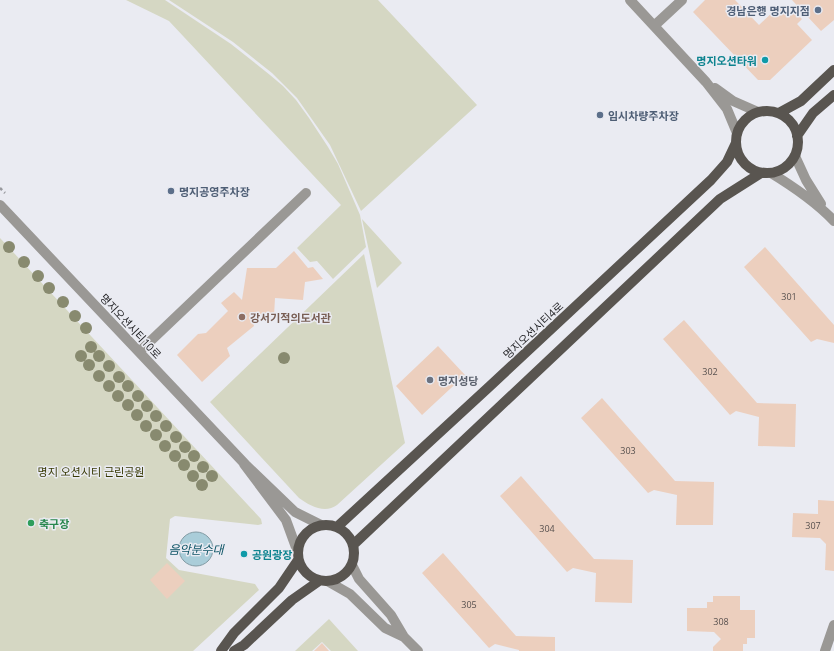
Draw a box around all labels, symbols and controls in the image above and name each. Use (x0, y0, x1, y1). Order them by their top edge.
place label: 경남은행 명지지점 (726, 3, 810, 18)
marker: 경남은행 명지지점 (813, 5, 823, 15)
place label: 명지오션타워 (696, 53, 757, 68)
marker: 명지오션타워 (760, 55, 770, 65)
place label: 임시차량주차장 (608, 108, 679, 123)
marker: 임시차량주차장 (595, 110, 605, 120)
place label: 명지공영주차장 (179, 184, 250, 199)
marker: 명지공영주차장 (166, 186, 176, 196)
street label: 명지오션시티10로 (97, 290, 165, 362)
house number: 301 (781, 290, 797, 303)
street label: 명지오션시티4로 (500, 298, 566, 362)
place label: 강서기적의도서관 (250, 310, 331, 325)
marker: 강서기적의도서관 (237, 312, 247, 322)
house number: 302 (702, 365, 718, 378)
place label: 명지성당 (438, 373, 478, 388)
marker: 명지성당 (425, 375, 435, 385)
house number: 303 (620, 444, 636, 457)
park label: 명지 오션시티 근린공원 (38, 464, 144, 479)
place label: 축구장 (39, 516, 69, 531)
marker: 축구장 (26, 518, 36, 528)
house number: 307 (805, 519, 821, 532)
house number: 304 (539, 522, 555, 535)
water label: 음악분수대 (168, 541, 226, 558)
place label: 공원광장 (252, 547, 292, 562)
marker: 공원광장 (239, 549, 249, 559)
house number: 305 (461, 598, 477, 611)
house number: 308 (713, 615, 729, 628)

